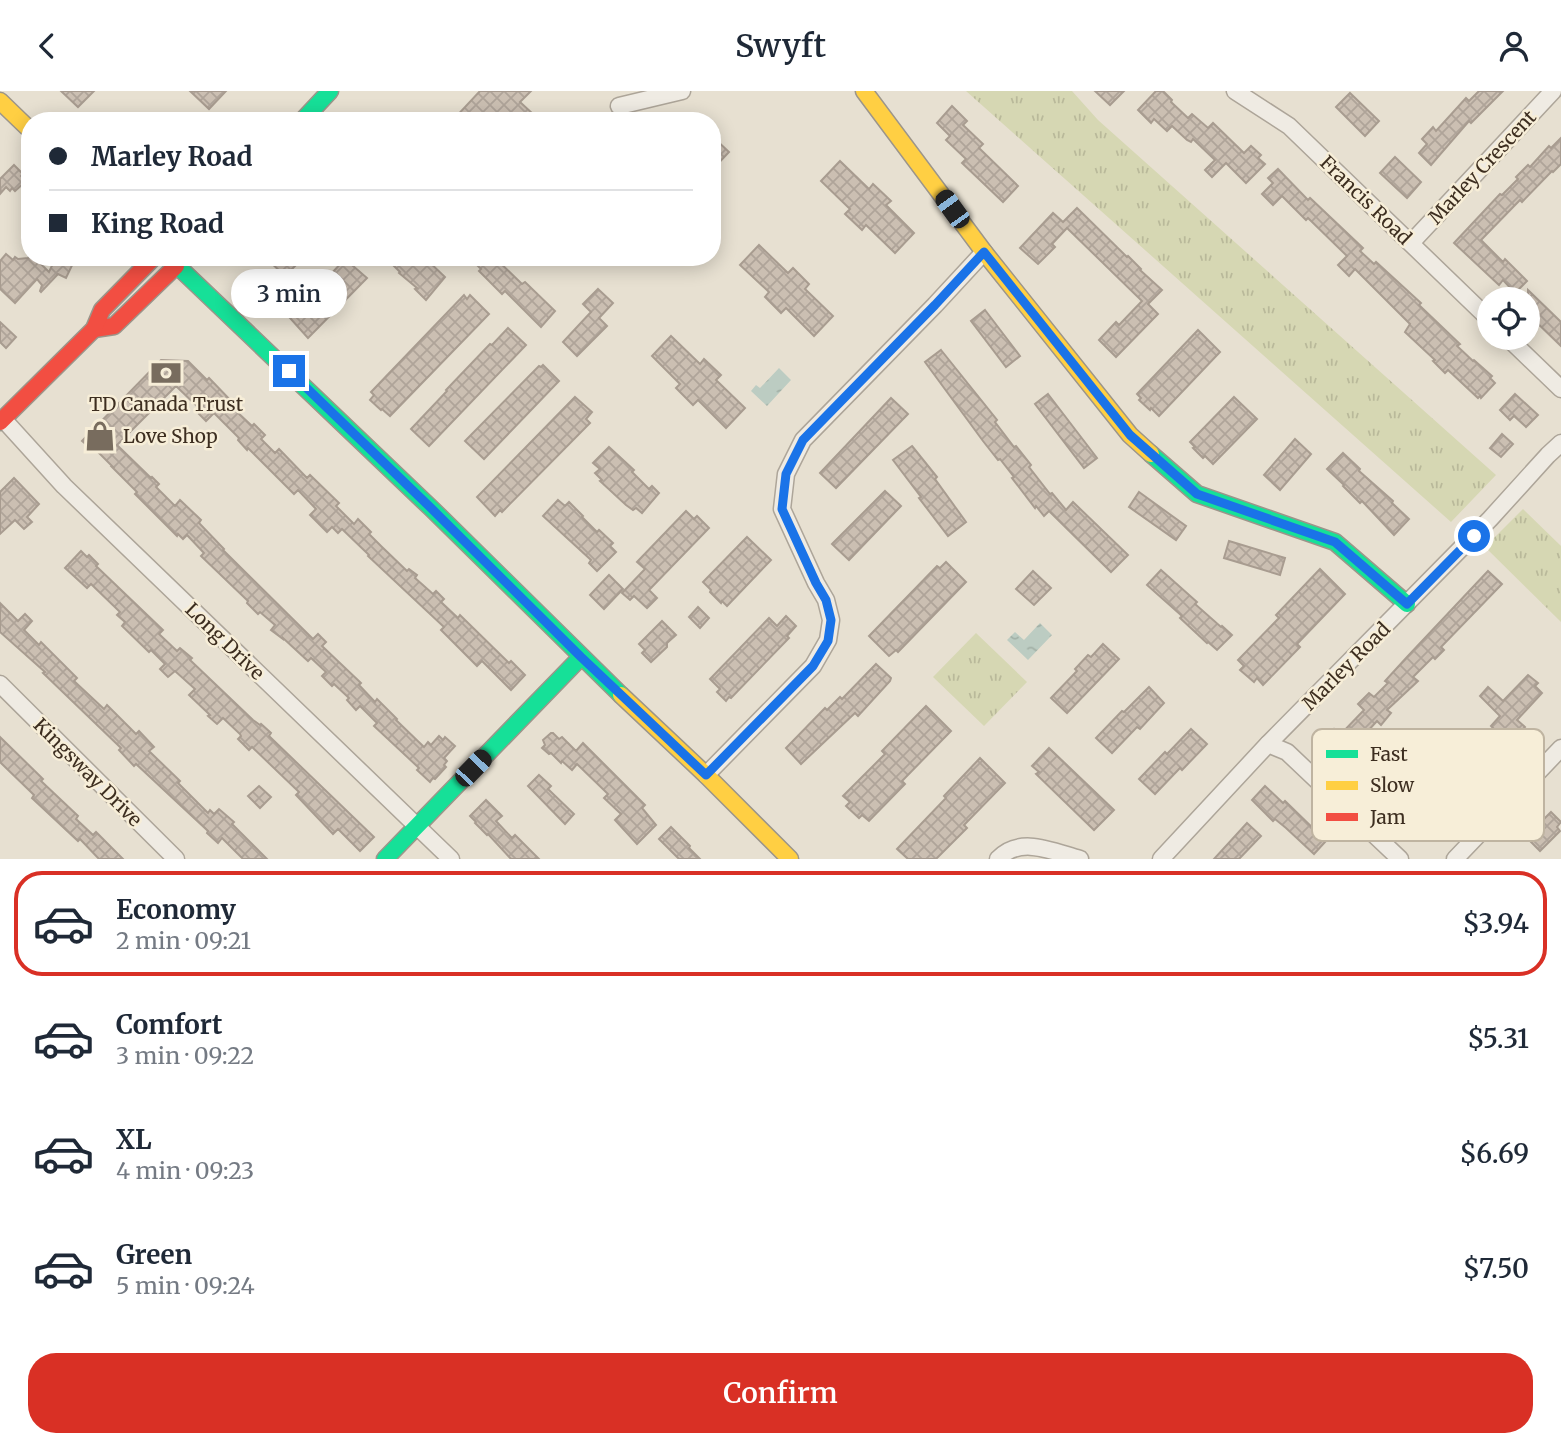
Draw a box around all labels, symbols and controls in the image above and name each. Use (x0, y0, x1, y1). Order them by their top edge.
text: Swyft (735, 26, 826, 66)
icon: back (28, 27, 66, 65)
icon: person (1495, 27, 1533, 65)
street label: Marley Crescent (1423, 105, 1541, 229)
text: Marley Road (91, 140, 253, 173)
street label: Francis Road (1315, 150, 1417, 250)
car (932, 186, 973, 232)
text: King Road (91, 207, 224, 240)
callout: 3 min (231, 269, 347, 319)
text: 3 min (257, 279, 321, 308)
map controls (1477, 287, 1540, 350)
button: locate (1477, 287, 1540, 350)
route end (273, 355, 305, 387)
bank icon: TD Canada Trust (149, 356, 183, 390)
place label: TD Canada Trust (89, 392, 244, 416)
shop icon: Love Shop (83, 419, 117, 453)
place label: Love Shop (123, 424, 218, 448)
route start (1458, 520, 1490, 552)
street label: Long Drive (180, 597, 270, 685)
street label: Marley Road (1297, 617, 1395, 715)
street label: Kingsway Drive (29, 713, 147, 831)
legend (1312, 729, 1544, 841)
text: Fast (1370, 742, 1408, 766)
car (451, 746, 496, 790)
text: Slow (1370, 773, 1415, 797)
text: Jam (1369, 805, 1406, 829)
icon: car (32, 892, 95, 955)
text: Economy (116, 893, 236, 926)
text: $3.94 (1462, 907, 1529, 940)
text: 2 min · 09:21 (116, 926, 251, 955)
icon: car (32, 1007, 95, 1070)
text: Comfort (116, 1008, 222, 1041)
text: $5.31 (1467, 1022, 1529, 1055)
text: 3 min · 09:22 (116, 1041, 254, 1070)
icon: car (32, 1122, 95, 1185)
text: XL (116, 1123, 152, 1156)
text: $6.69 (1460, 1137, 1529, 1170)
text: 4 min · 09:23 (116, 1156, 254, 1185)
icon: car (32, 1237, 95, 1300)
text: Green (116, 1238, 192, 1271)
text: $7.50 (1463, 1252, 1529, 1285)
text: 5 min · 09:24 (116, 1271, 255, 1300)
button: Confirm (28, 1353, 1533, 1433)

